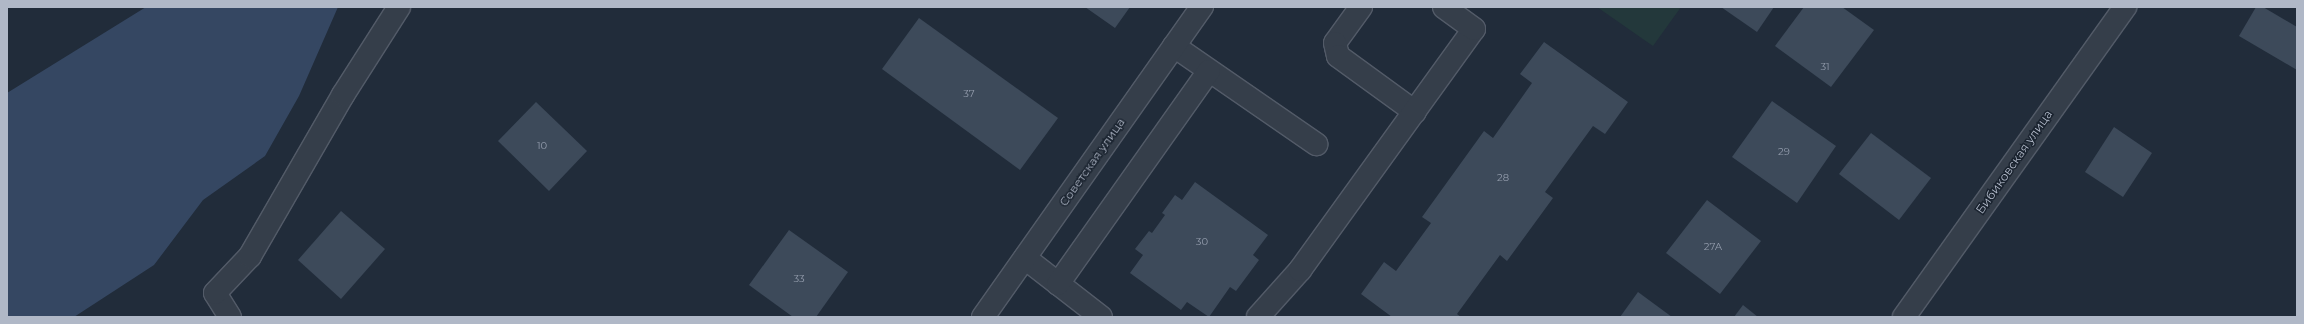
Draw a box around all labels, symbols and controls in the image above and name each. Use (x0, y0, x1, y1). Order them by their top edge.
house number: 31 (1820, 61, 1830, 73)
house number: 37 (963, 88, 975, 100)
street label: Бибиковская улица (1973, 107, 2055, 217)
street label: Советская улица (1056, 115, 1128, 209)
house number: 10 (537, 140, 547, 152)
house number: 29 (1778, 146, 1790, 158)
house number: 28 (1497, 172, 1509, 184)
house number: 30 (1196, 236, 1208, 248)
house number: 27А (1704, 241, 1722, 253)
house number: 33 (793, 273, 805, 285)

